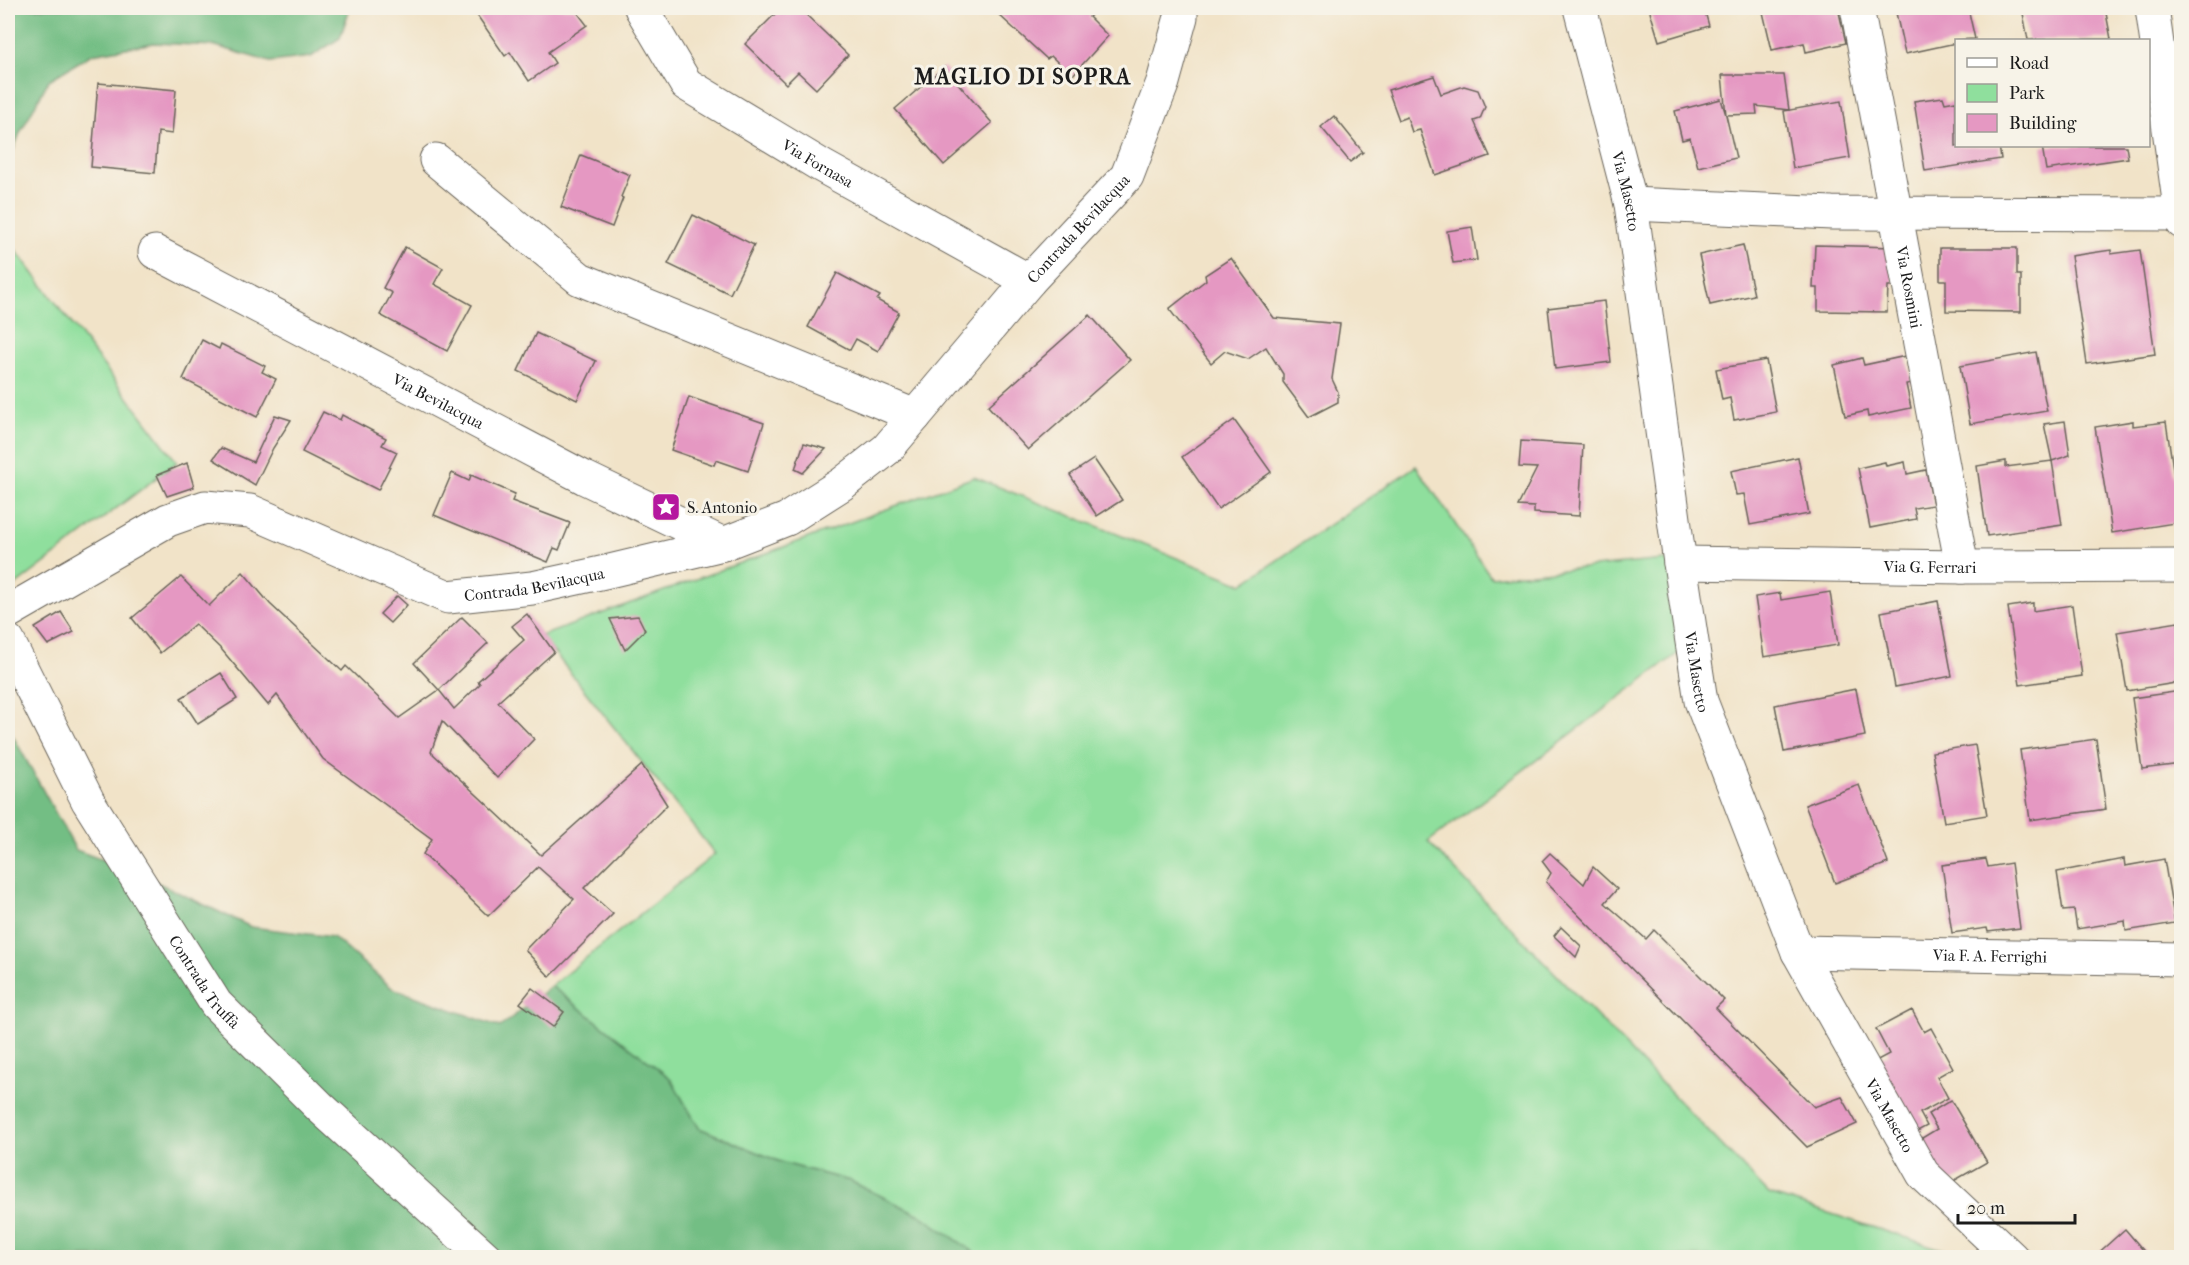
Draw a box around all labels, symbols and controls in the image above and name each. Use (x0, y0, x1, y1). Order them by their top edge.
legend (1955, 39, 2150, 147)
text: Road (2009, 53, 2049, 74)
district label: MAGLIO DI SOPRA (913, 64, 1132, 90)
text: Park (2009, 83, 2046, 104)
text: Building (2009, 113, 2077, 134)
street label: Via Fornasa (778, 134, 857, 191)
street label: Via Masetto (1608, 148, 1644, 232)
street label: Contrada Bevilacqua (1023, 170, 1134, 287)
street label: Via Rosmini (1892, 243, 1927, 330)
street label: Via Bevilacqua (388, 369, 488, 433)
place icon: S. Antonio (650, 491, 682, 523)
place label: S. Antonio (687, 498, 757, 517)
street label: Via G. Ferrari (1882, 556, 1977, 577)
street label: Contrada Bevilacqua (463, 563, 607, 605)
street label: Via Masetto (1681, 629, 1714, 715)
street label: Contrada Truffa (165, 931, 244, 1032)
street label: Via F. A. Ferrighi (1932, 945, 2048, 966)
street label: Via Masetto (1861, 1074, 1918, 1155)
scale bar (1958, 1187, 2075, 1225)
text: 20 m (1967, 1198, 2005, 1219)

